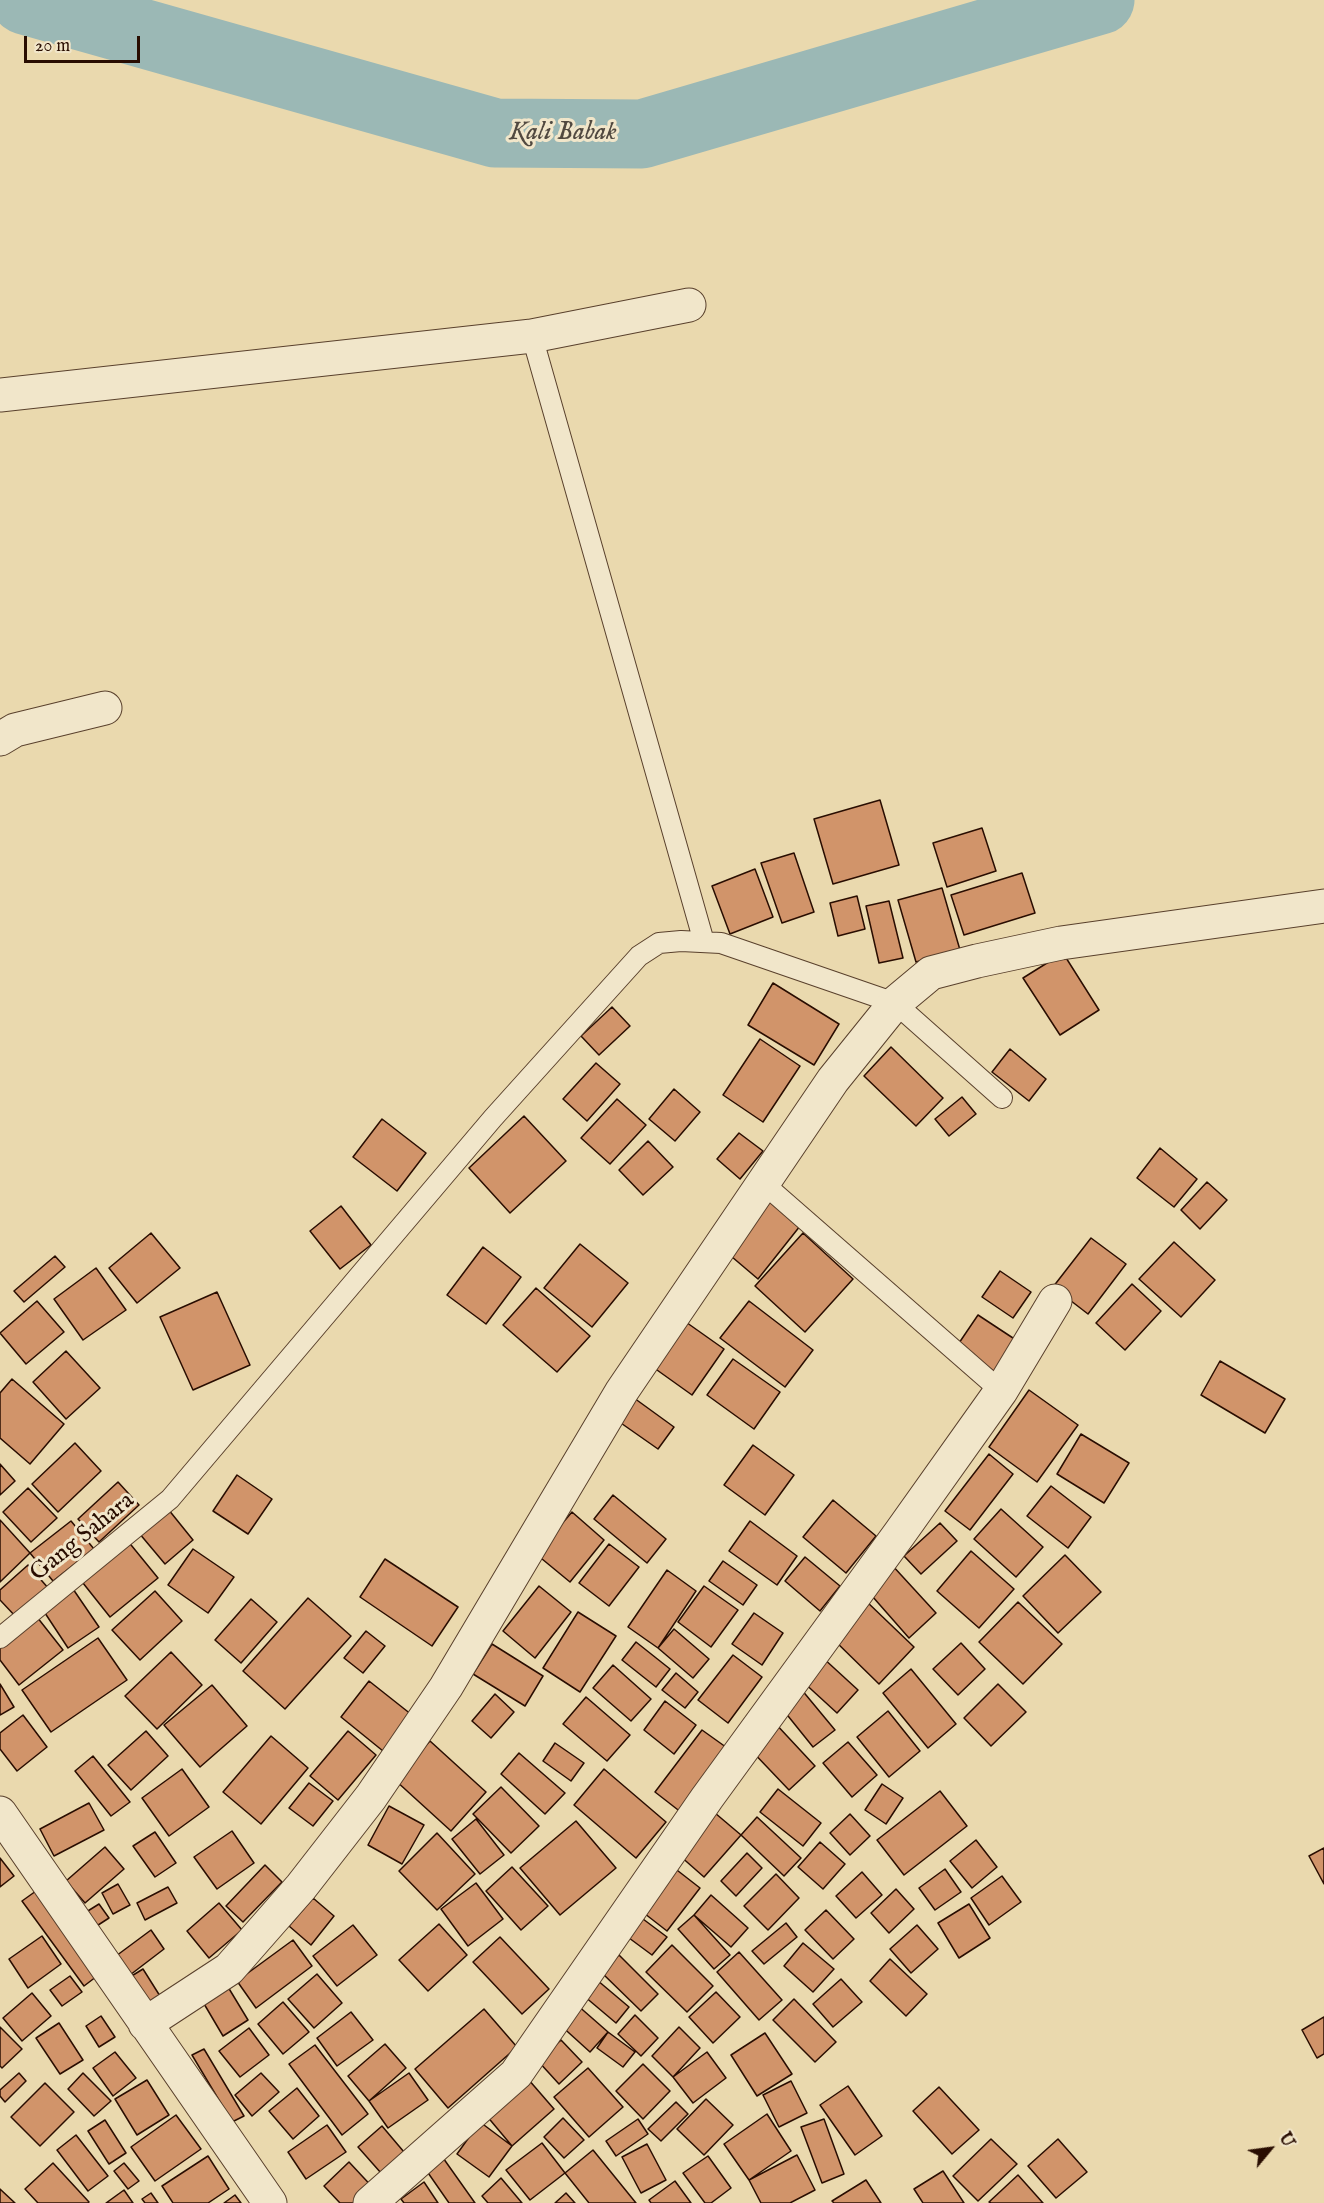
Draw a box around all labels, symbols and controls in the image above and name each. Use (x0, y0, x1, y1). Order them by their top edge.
scale bar (27, 24, 142, 62)
text: 20 m (35, 35, 70, 58)
water label: Kali Babak (509, 118, 617, 150)
street label: Gang Sahara (25, 1487, 141, 1589)
north arrow (1240, 2119, 1300, 2179)
text: U (1274, 2129, 1298, 2151)

